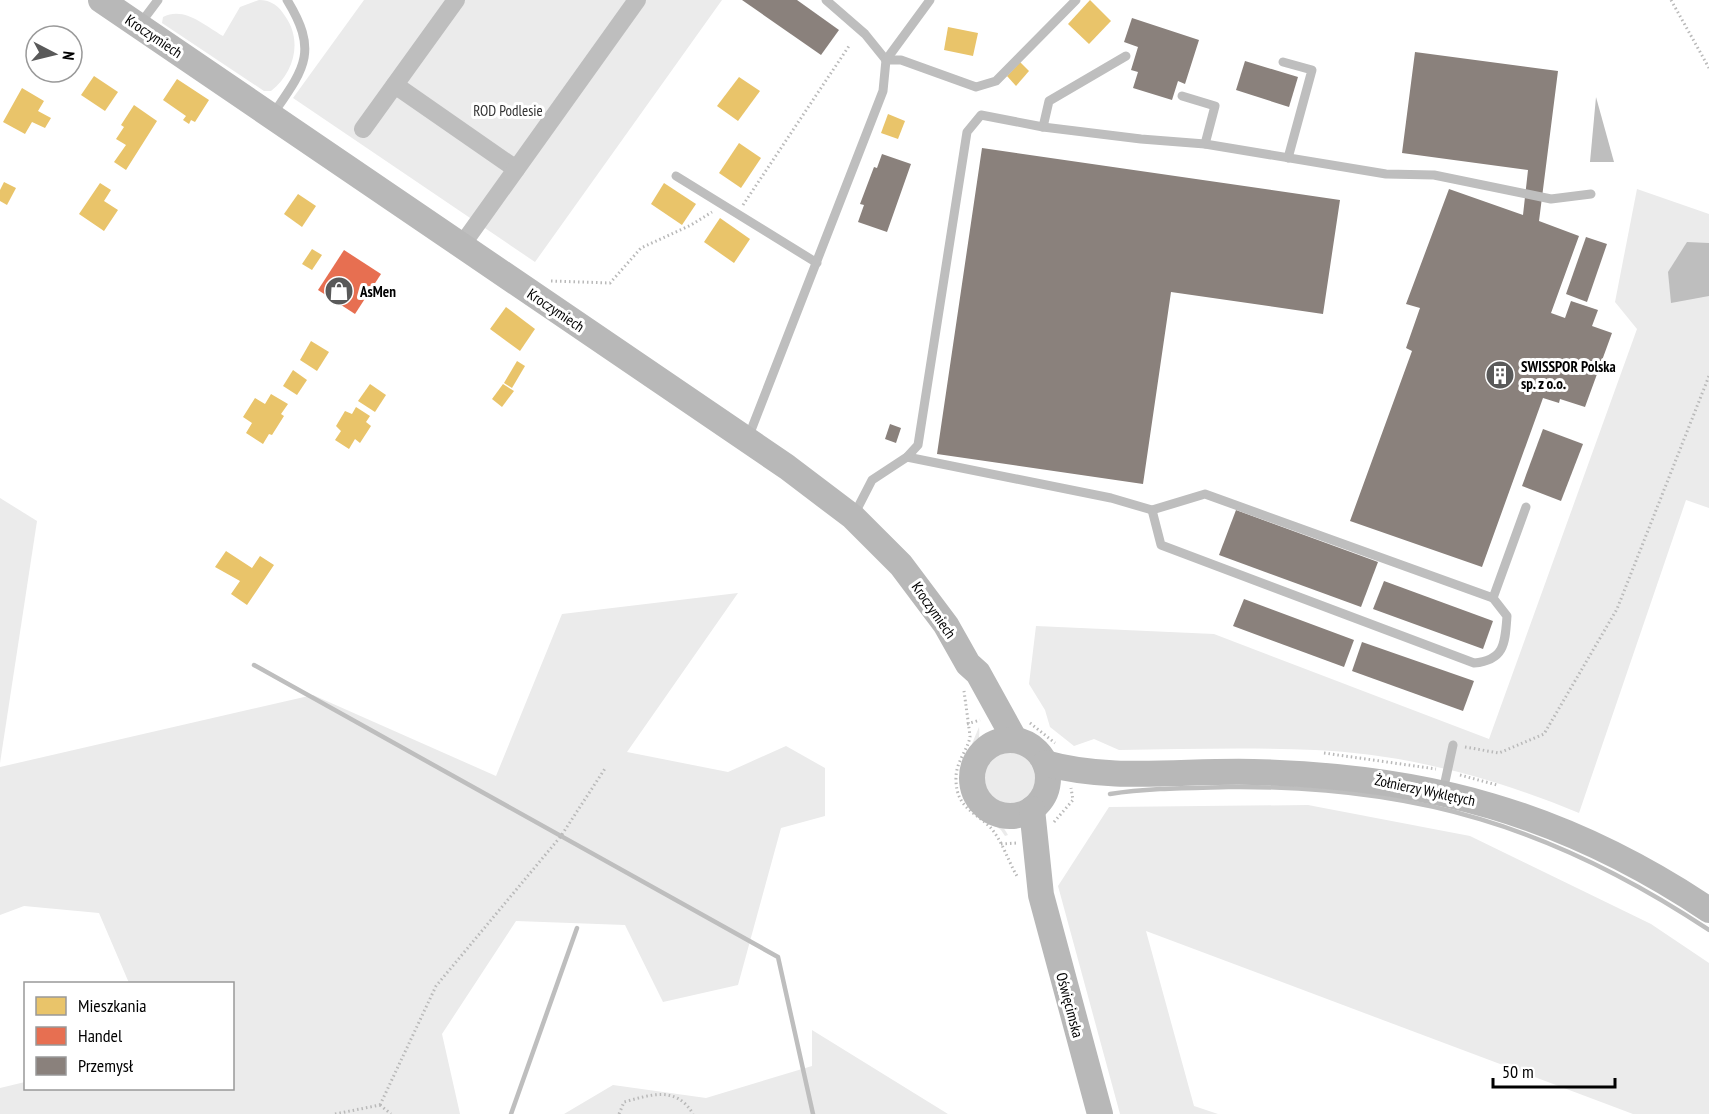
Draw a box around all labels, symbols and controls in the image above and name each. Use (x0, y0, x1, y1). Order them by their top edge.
street label: Kroczymiech (122, 10, 186, 62)
north arrow (24, 24, 84, 84)
text: N (58, 50, 79, 61)
park label: ROD Podlesie (473, 101, 543, 120)
shop icon: AsMen (323, 275, 355, 307)
place label: AsMen (359, 282, 396, 301)
street label: Kroczymiech (524, 284, 588, 336)
place label: SWISSPOR Polska sp. z o.o. (1521, 357, 1616, 393)
building icon: SWISSPOR Polska sp. z o.o. (1484, 359, 1516, 391)
street label: Kroczymiech (908, 578, 960, 642)
street label: Żołnierzy Wyklętych (1373, 770, 1477, 810)
street label: Oświęcimska (1052, 970, 1088, 1040)
legend (24, 982, 234, 1090)
text: Mieszkania (78, 994, 147, 1017)
text: Handel (78, 1024, 123, 1047)
scale bar (1493, 1051, 1614, 1089)
text: Przemysł (78, 1054, 134, 1077)
text: 50 m (1502, 1060, 1534, 1083)

